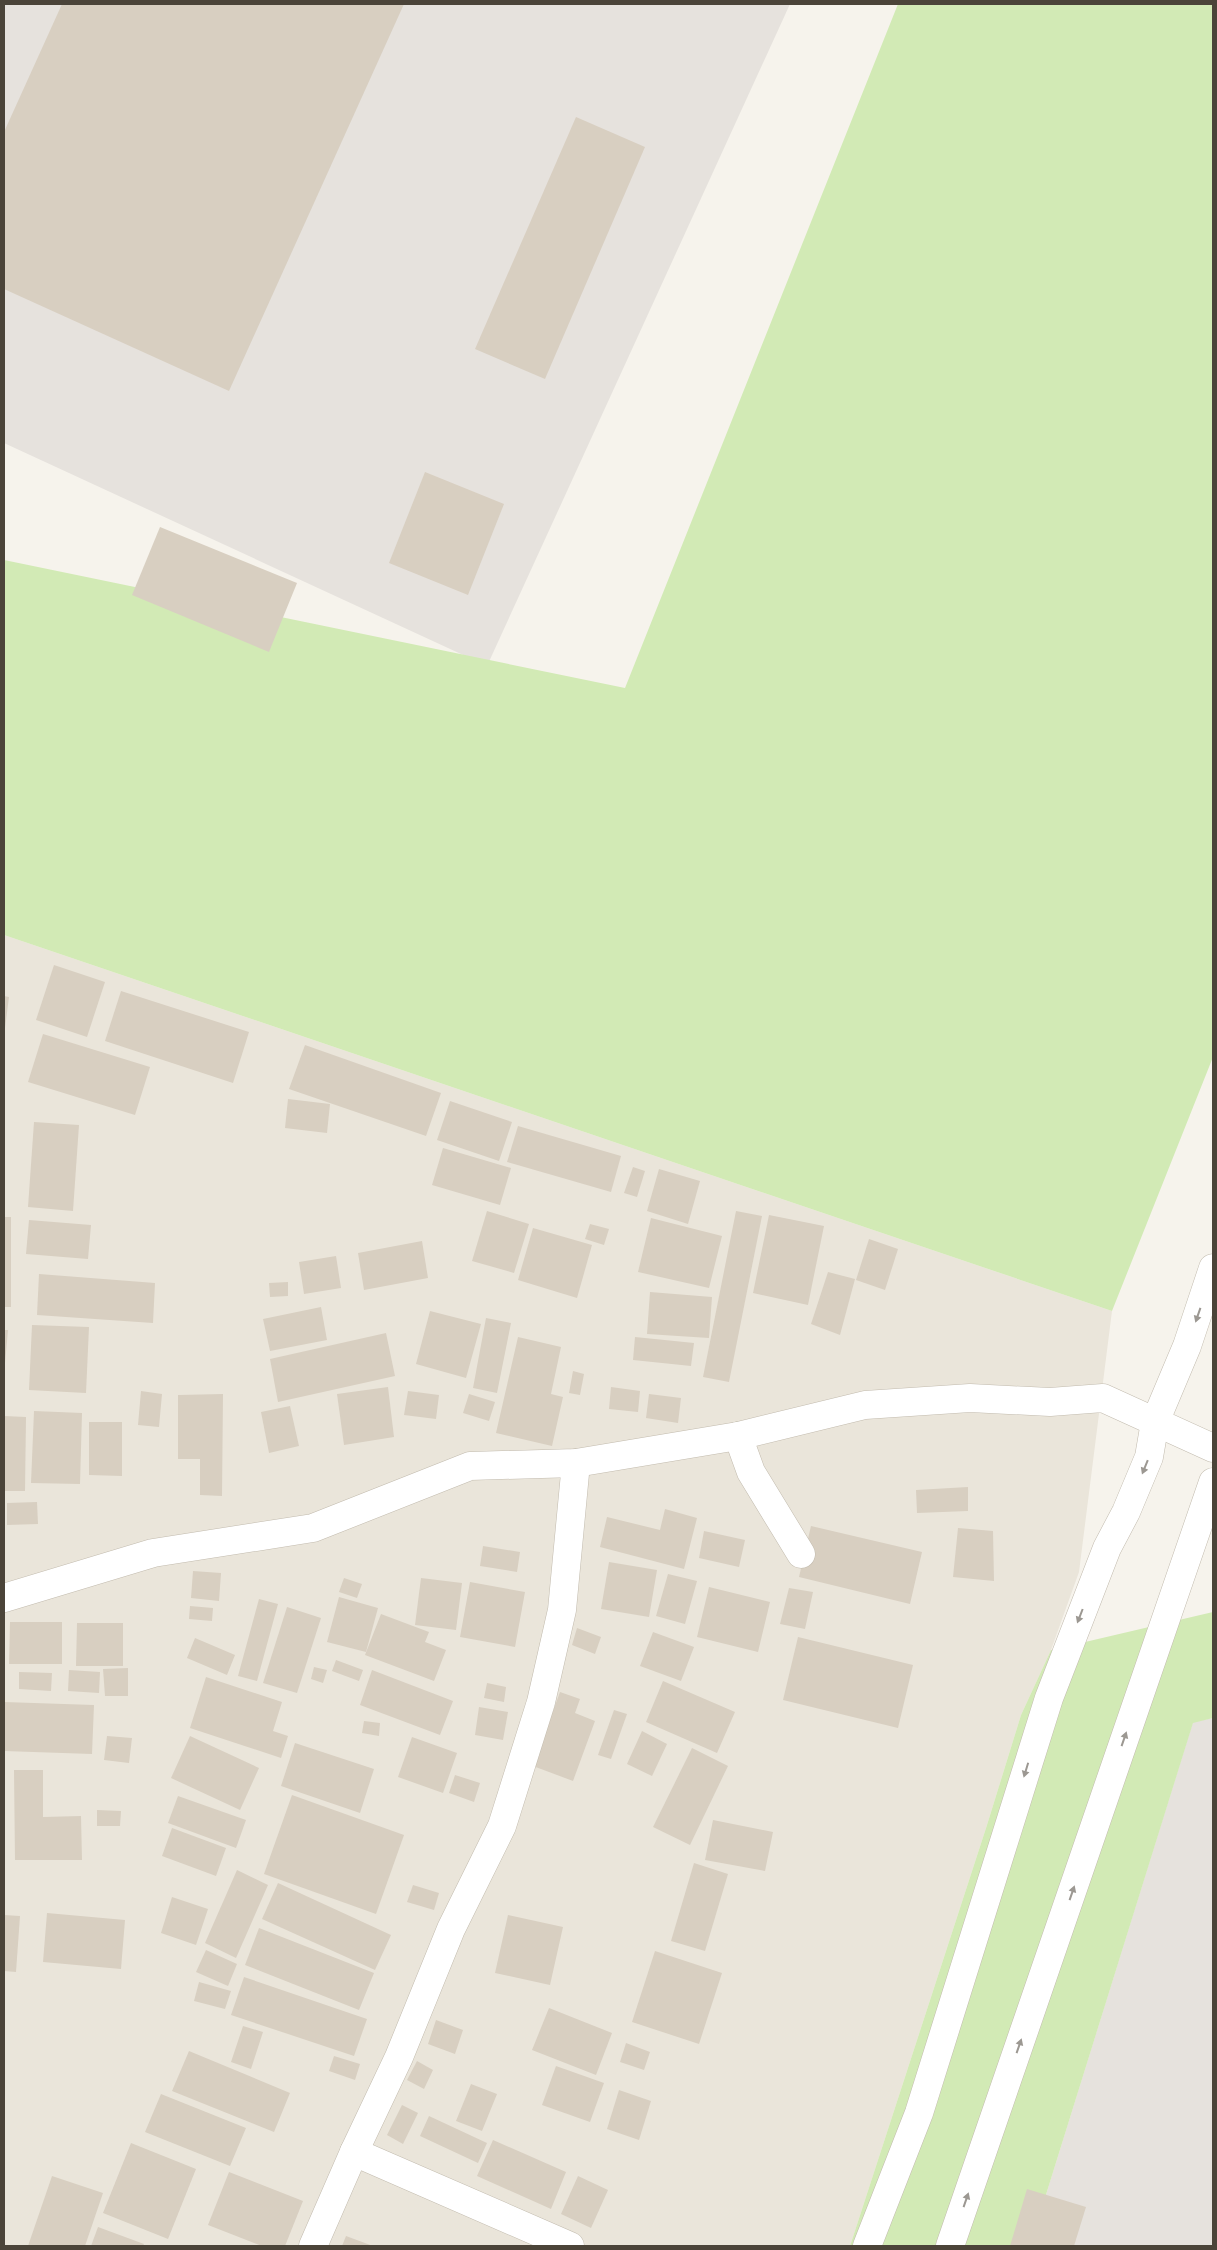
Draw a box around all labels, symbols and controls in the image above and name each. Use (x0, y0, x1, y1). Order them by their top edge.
one-way arrow (1194, 1307, 1201, 1322)
one-way arrow (1140, 1460, 1148, 1474)
one-way arrow (1076, 1609, 1084, 1624)
one-way arrow (1120, 1731, 1128, 1746)
one-way arrow (1022, 1762, 1030, 1777)
one-way arrow (1068, 1885, 1076, 1900)
one-way arrow (1016, 2039, 1023, 2054)
one-way arrow (962, 2192, 970, 2207)

